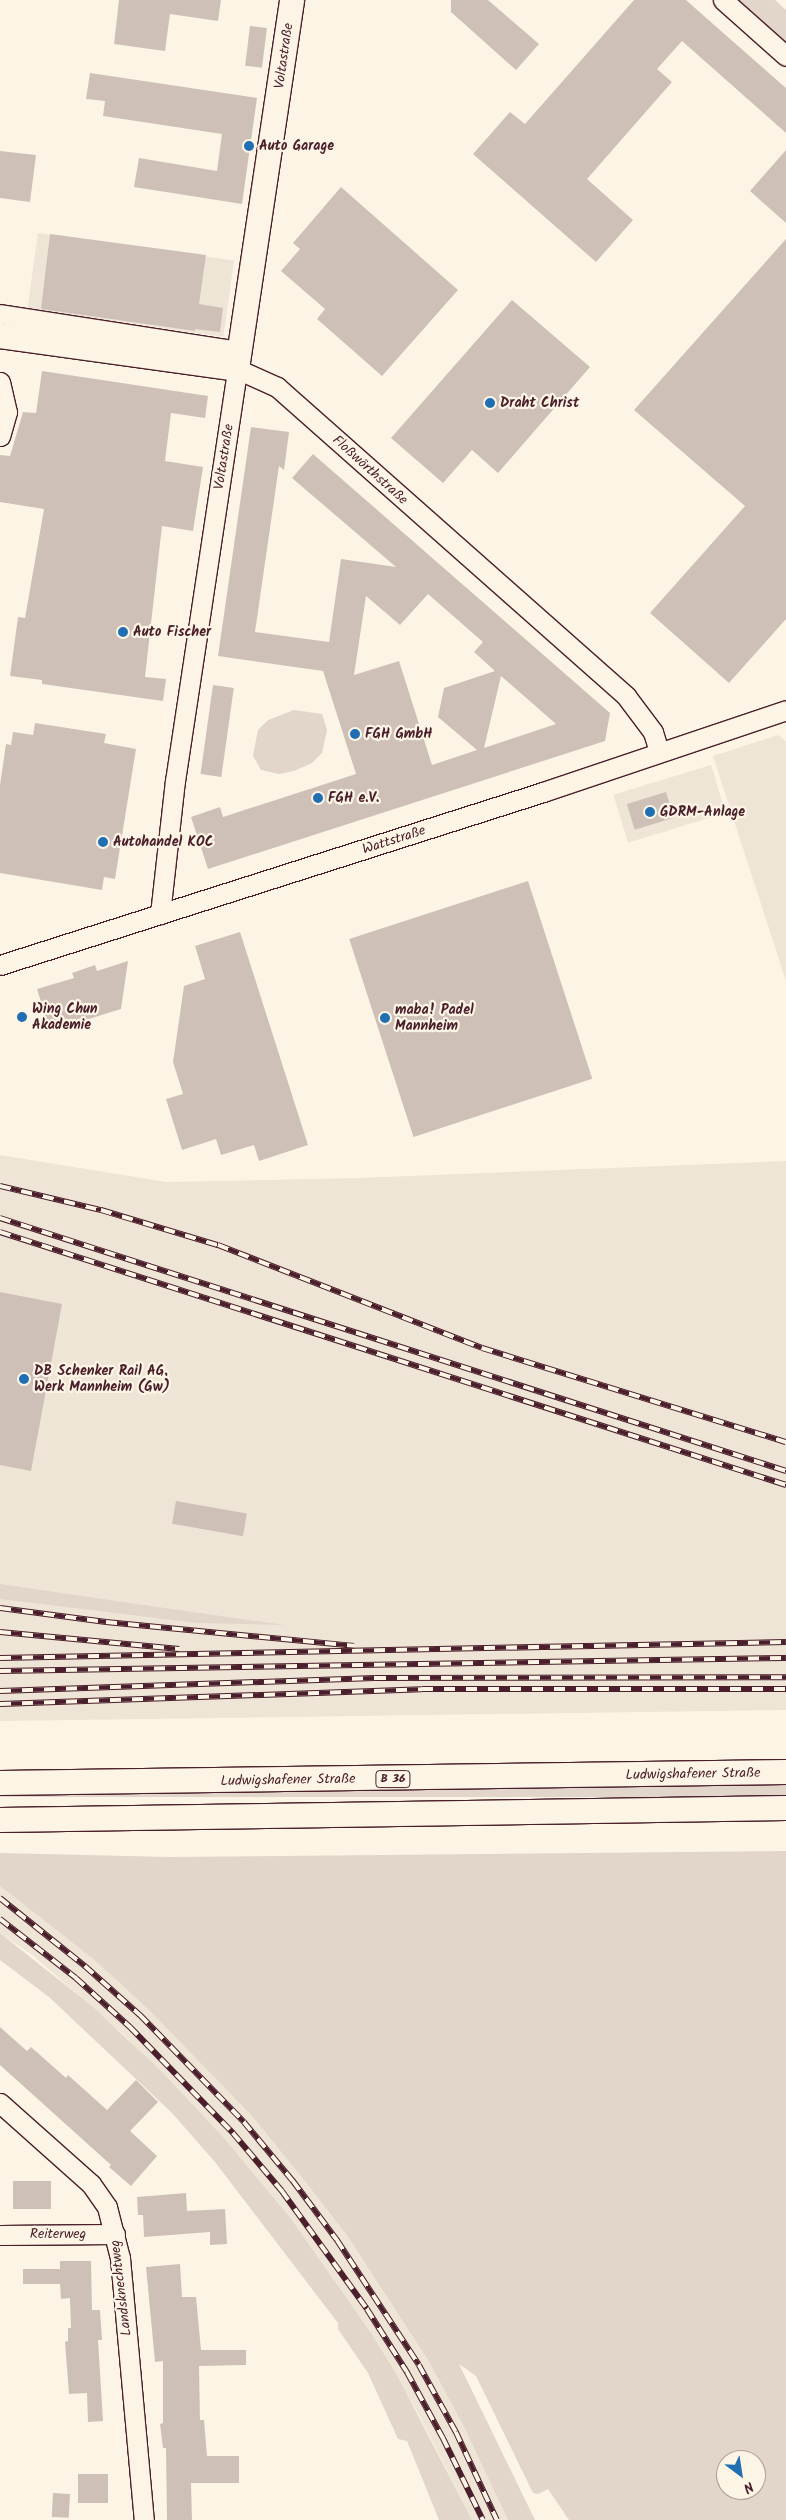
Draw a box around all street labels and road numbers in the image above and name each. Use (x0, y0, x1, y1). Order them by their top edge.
street label: Voltastraße (271, 22, 297, 90)
street label: Voltastraße (211, 423, 237, 491)
street label: Floßwörthstraße (329, 432, 411, 508)
street label: Wattstraße (360, 822, 428, 858)
street label: Ludwigshafener Straße (625, 1764, 761, 1784)
street label: Ludwigshafener Straße (220, 1770, 356, 1790)
road number: B 36 (374, 1770, 412, 1788)
street label: Reiterweg (30, 2226, 86, 2242)
street label: Landsknechtweg (107, 2239, 135, 2337)

